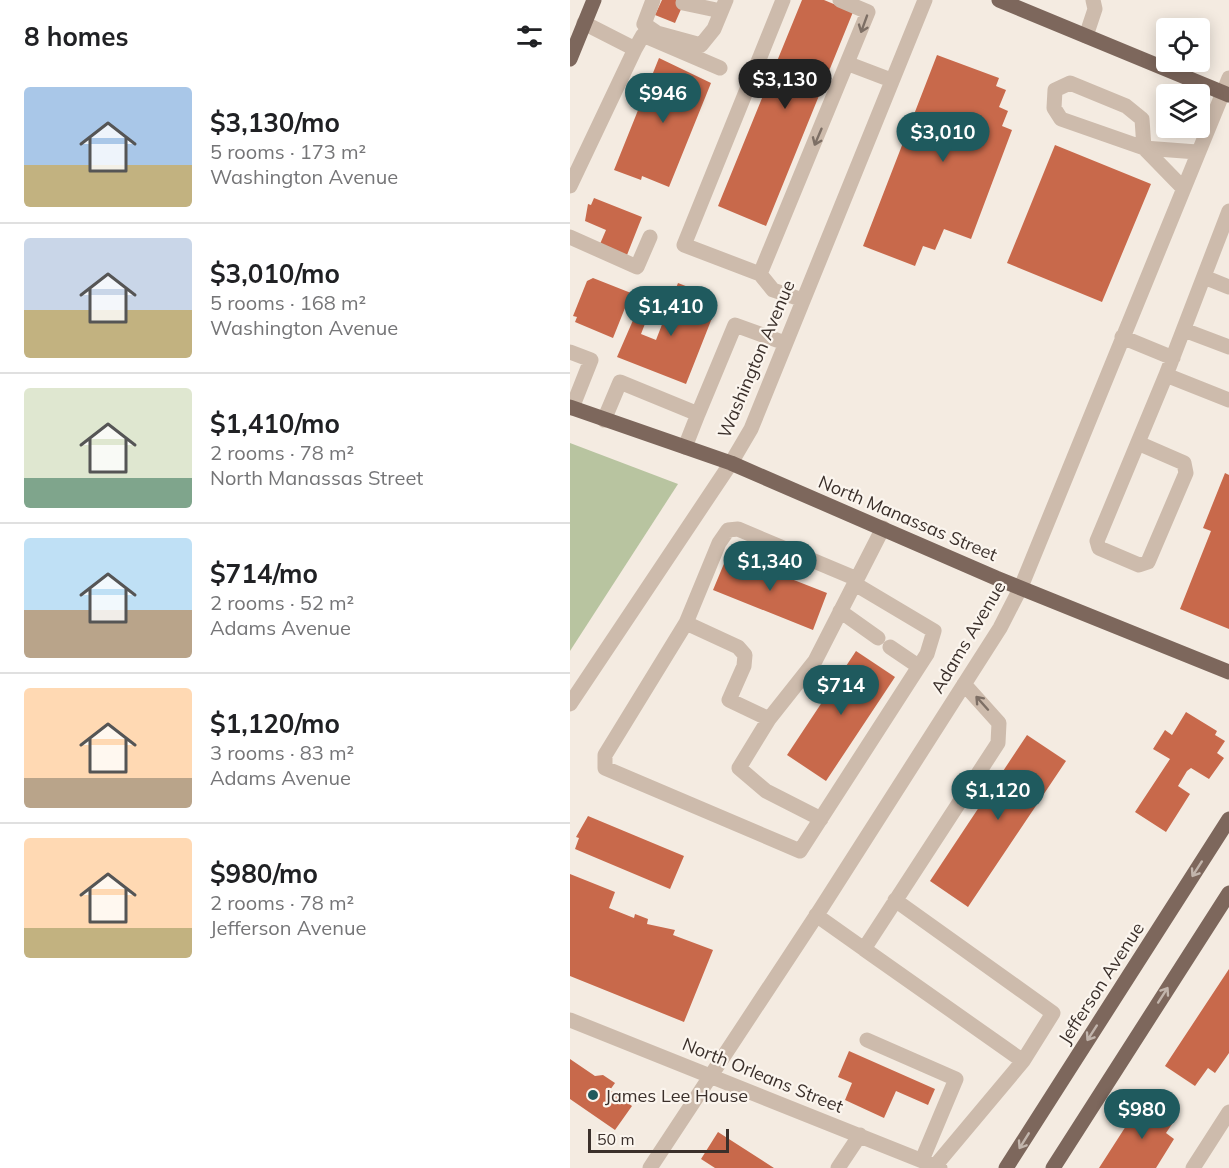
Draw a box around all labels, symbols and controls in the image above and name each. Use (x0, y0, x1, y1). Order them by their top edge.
one-way arrow (857, 14, 868, 33)
map controls (1156, 18, 1210, 138)
button: locate (1156, 18, 1210, 72)
text: 8 homes (24, 20, 128, 53)
icon: filters (513, 20, 546, 53)
pin: $3,130 (736, 59, 834, 110)
text: $3,130 (753, 66, 817, 91)
pin: $946 (627, 73, 699, 124)
text: $946 (639, 80, 687, 105)
button: layers (1156, 84, 1210, 138)
text: $3,130/mo (210, 106, 340, 139)
icon: home (72, 111, 144, 183)
pin: $3,010 (894, 112, 992, 163)
text: $3,010 (911, 119, 975, 144)
one-way arrow (812, 127, 823, 146)
text: 5 rooms · 173 m² (210, 139, 366, 164)
text: Washington Avenue (210, 164, 398, 189)
text: $3,010/mo (210, 257, 340, 290)
icon: home (72, 262, 144, 334)
street label: Washington Avenue (712, 277, 800, 441)
pin: $1,410 (622, 286, 720, 337)
text: 5 rooms · 168 m² (210, 290, 366, 315)
text: $1,410 (639, 293, 703, 318)
text: Washington Avenue (210, 315, 398, 340)
text: $1,410/mo (210, 407, 340, 440)
icon: home (72, 412, 144, 484)
text: 2 rooms · 78 m² (210, 440, 354, 465)
text: North Manassas Street (210, 465, 423, 490)
street label: North Manassas Street (815, 470, 1001, 566)
pin: $1,340 (721, 541, 819, 592)
text: $1,340 (738, 548, 802, 573)
text: $714/mo (210, 557, 318, 590)
icon: home (72, 562, 144, 634)
street label: Adams Avenue (925, 577, 1011, 697)
text: 2 rooms · 52 m² (210, 590, 354, 615)
text: Adams Avenue (210, 615, 351, 640)
pin: $714 (805, 665, 877, 716)
text: $714 (817, 672, 865, 697)
one-way arrow (975, 696, 989, 711)
text: $1,120/mo (210, 707, 340, 740)
icon: home (72, 712, 144, 784)
text: 3 rooms · 83 m² (210, 740, 354, 765)
text: Adams Avenue (210, 765, 351, 790)
pin: $1,120 (949, 770, 1047, 821)
text: $1,120 (966, 777, 1030, 802)
text: $980/mo (210, 857, 318, 890)
one-way arrow (1191, 860, 1203, 877)
icon: home (72, 862, 144, 934)
text: 2 rooms · 78 m² (210, 890, 354, 915)
text: Jefferson Avenue (210, 915, 366, 940)
street label: Jefferson Avenue (1053, 918, 1149, 1048)
one-way arrow (1158, 987, 1170, 1004)
one-way arrow (1086, 1024, 1098, 1041)
street label: North Orleans Street (679, 1032, 847, 1118)
place label: James Lee House (605, 1084, 748, 1107)
marker: James Lee House (586, 1088, 600, 1102)
pin: $980 (1106, 1089, 1178, 1140)
text: $980 (1118, 1096, 1166, 1121)
scale bar (588, 1126, 729, 1154)
text: 50 m (597, 1129, 634, 1149)
one-way arrow (1017, 1132, 1029, 1149)

